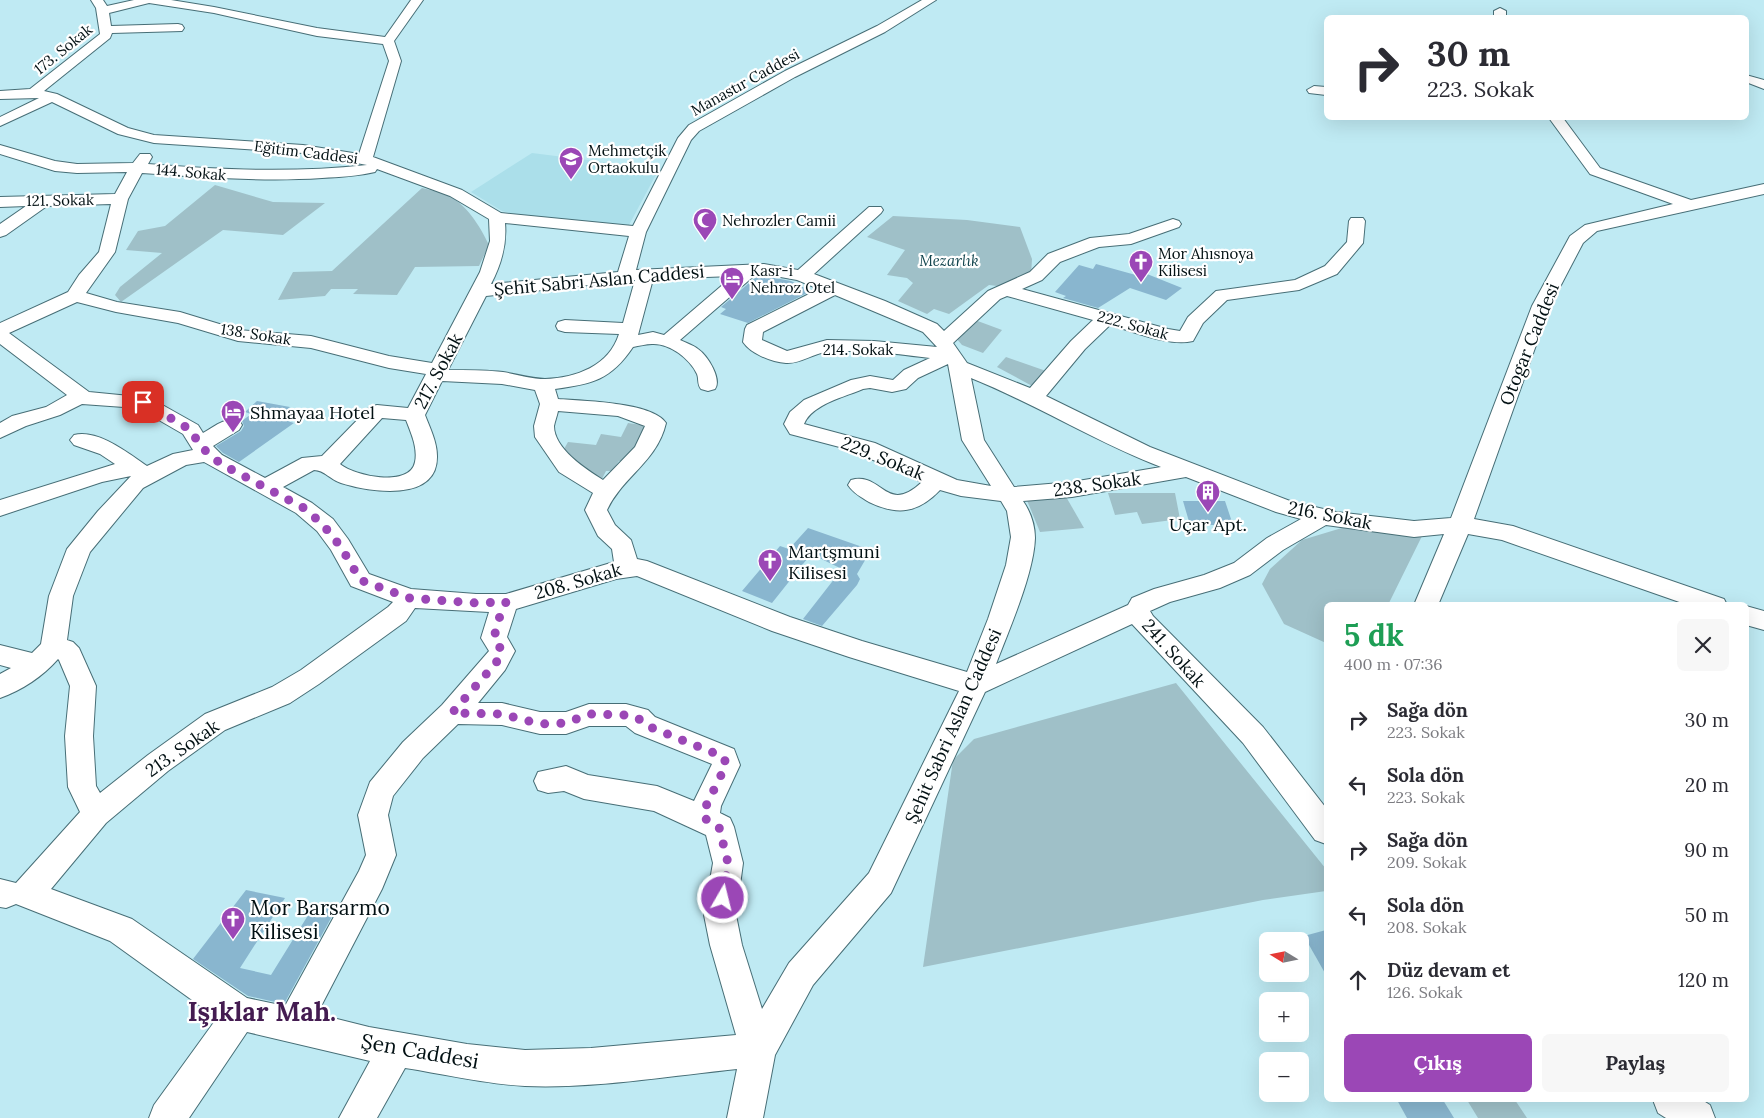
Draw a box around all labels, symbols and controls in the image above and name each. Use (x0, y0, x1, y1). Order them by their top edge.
street label: 173. Sokak (30, 20, 96, 78)
text: 30 m (1427, 31, 1510, 76)
icon: right (1344, 35, 1409, 100)
street label: Manastır Caddesi (687, 44, 803, 120)
text: 223. Sokak (1427, 75, 1534, 103)
street label: Eğitim Caddesi (253, 136, 359, 168)
place label: Mehmetçik Ortaokulu (588, 141, 666, 177)
school or university icon: Mehmetçik Ortaokulu (558, 146, 584, 180)
street label: 144. Sokak (155, 159, 227, 185)
street label: 121. Sokak (26, 190, 94, 210)
mosque icon: Nehrozler Camii (692, 207, 718, 241)
place label: Nehrozler Camii (722, 211, 836, 230)
place label: Mor Ahısnoya Kilisesi (1158, 244, 1254, 280)
church icon: Mor Ahısnoya Kilisesi (1128, 249, 1154, 283)
park label: Mezarlık (919, 251, 979, 270)
street label: Şehit Sabri Aslan Caddesi (493, 259, 705, 301)
place label: Kasr-i Nehroz Otel (750, 261, 835, 297)
hotel icon: Kasr-i Nehroz Otel (719, 266, 745, 300)
street label: Otogar Caddesi (1494, 279, 1564, 409)
street label: 222. Sokak (1095, 306, 1171, 344)
street label: 138. Sokak (219, 319, 293, 349)
street label: 217. Sokak (409, 329, 468, 413)
street label: 214. Sokak (823, 340, 893, 359)
pin (122, 381, 164, 423)
icon: arrive (129, 388, 157, 416)
hotel icon: Shmayaa Hotel (220, 399, 246, 433)
place label: Shmayaa Hotel (250, 401, 375, 424)
street label: 229. Sokak (838, 431, 928, 485)
street label: 238. Sokak (1052, 466, 1143, 502)
building icon: Uçar Apt. (1195, 479, 1221, 513)
street label: 216. Sokak (1286, 496, 1374, 534)
place label: Uçar Apt. (1169, 513, 1247, 536)
place label: Martşmuni Kilisesi (788, 540, 880, 584)
church icon: Martşmuni Kilisesi (757, 548, 783, 582)
street label: 208. Sokak (532, 558, 624, 604)
street label: 241. Sokak (1137, 614, 1211, 692)
text: 5 dk (1344, 616, 1404, 654)
button: close (1677, 619, 1729, 671)
street label: Şehit Sabri Aslan Caddesi (900, 625, 1006, 827)
text: 400 m · 07:36 (1344, 654, 1443, 674)
text: Sağa dön (1387, 698, 1468, 722)
icon: right (1344, 706, 1372, 734)
text: 30 m (1685, 708, 1729, 732)
street label: 213. Sokak (141, 714, 224, 782)
text: 223. Sokak (1387, 722, 1465, 742)
text: Sola dön (1387, 763, 1464, 787)
icon: left (1344, 771, 1372, 799)
text: 20 m (1685, 773, 1729, 797)
text: 223. Sokak (1387, 787, 1465, 807)
text: Sağa dön (1387, 828, 1468, 852)
icon: right (1344, 836, 1372, 864)
text: 90 m (1684, 838, 1729, 862)
text: 209. Sokak (1387, 852, 1467, 872)
position arrow (696, 871, 748, 923)
text: Sola dön (1387, 893, 1464, 917)
place label: Mor Barsarmo Kilisesi (250, 894, 390, 945)
icon: left (1344, 901, 1372, 929)
text: 50 m (1685, 903, 1729, 927)
church icon: Mor Barsarmo Kilisesi (220, 906, 246, 940)
text: 208. Sokak (1387, 917, 1467, 937)
north arrow (1259, 932, 1309, 982)
map controls (1259, 932, 1309, 1102)
text: Düz devam et (1387, 958, 1510, 982)
icon: ahead (1344, 966, 1372, 994)
text: 120 m (1678, 968, 1729, 992)
text: 126. Sokak (1387, 982, 1463, 1002)
button: + (1259, 992, 1309, 1042)
district label: Işıklar Mah. (188, 995, 336, 1028)
street label: Şen Caddesi (359, 1027, 481, 1075)
button: Çıkış (1344, 1034, 1532, 1092)
button: Paylaş (1542, 1034, 1729, 1092)
button: − (1259, 1052, 1309, 1102)

